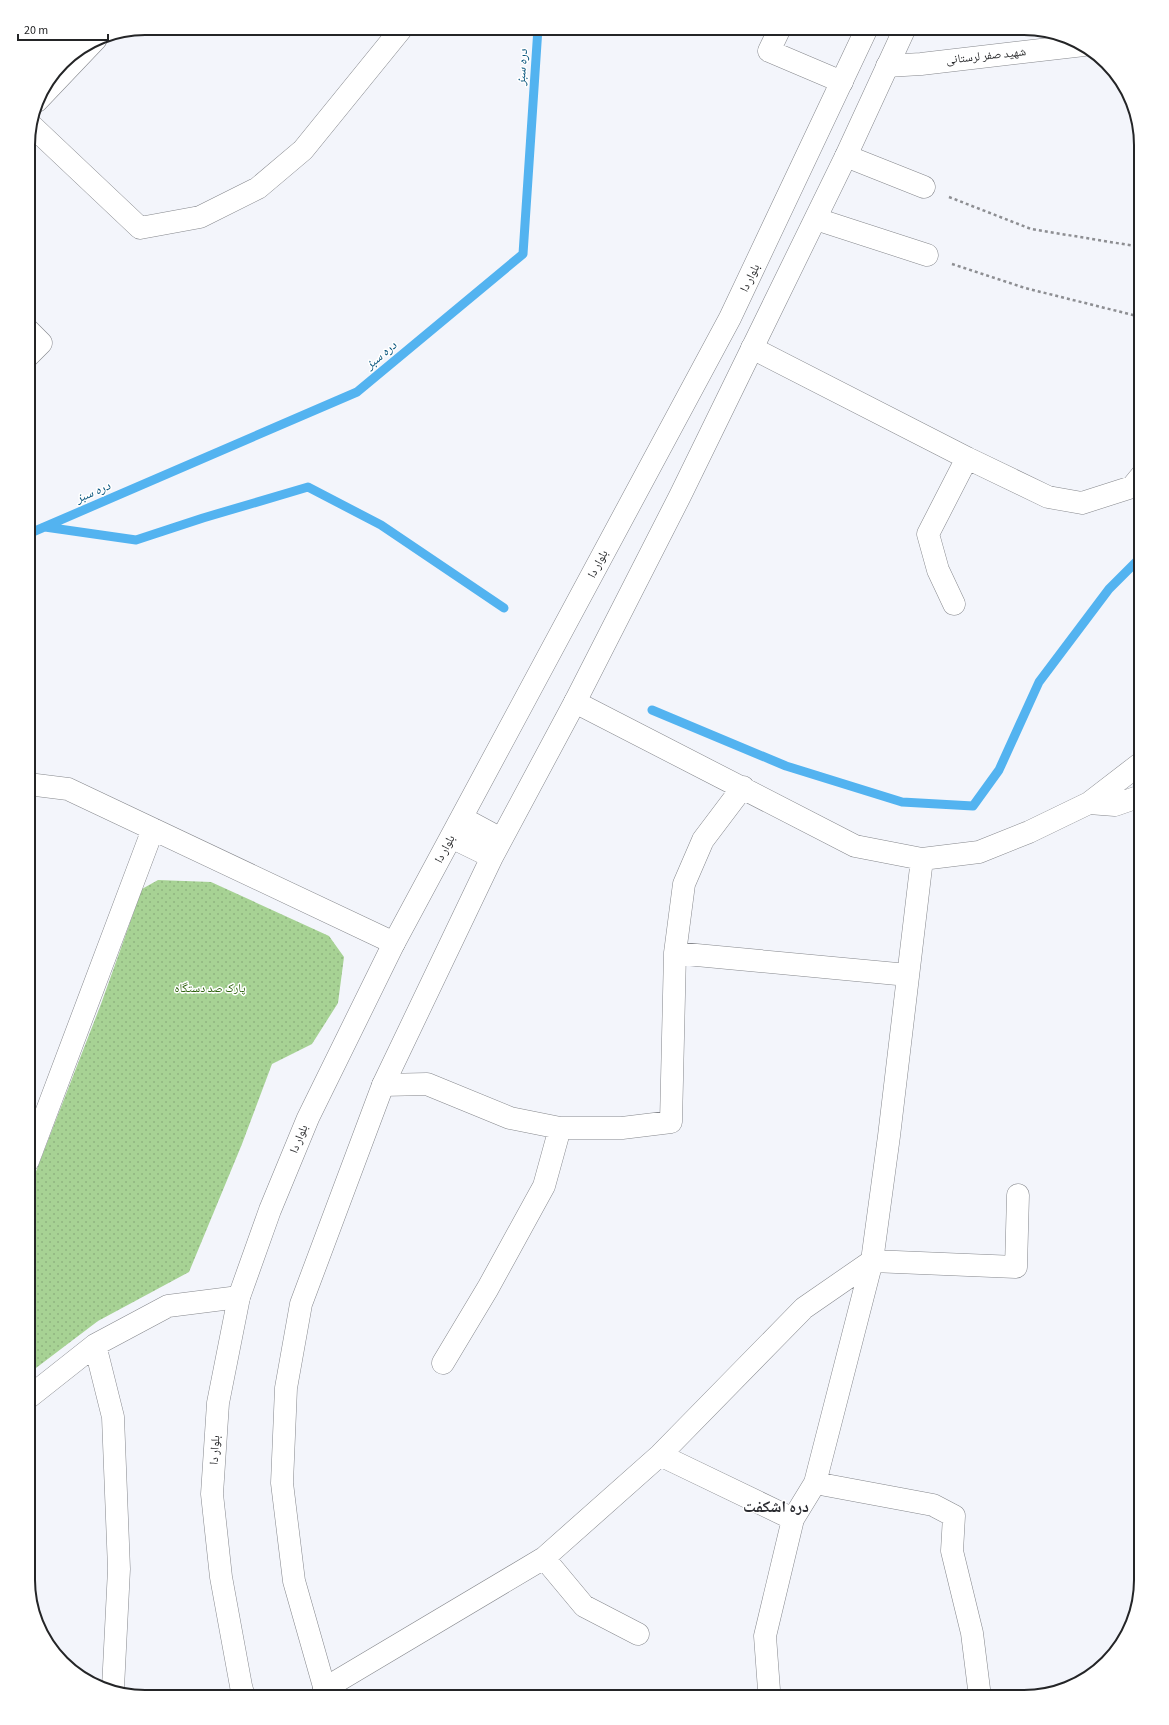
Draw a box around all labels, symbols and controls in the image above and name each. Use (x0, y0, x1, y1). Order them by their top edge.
scale bar (18, 16, 108, 42)
text: 20 m (24, 22, 48, 39)
street label: شهید صفر لرستانی (945, 43, 1027, 69)
water label: دره سبز (512, 48, 532, 87)
street label: بلوار دا (736, 261, 764, 295)
water label: دره سبز (361, 336, 401, 374)
water label: دره سبز (72, 476, 114, 508)
street label: بلوار دا (584, 547, 612, 581)
street label: بلوار دا (431, 832, 459, 866)
park label: پارک صد دستگاه (175, 980, 246, 997)
street label: بلوار دا (286, 1122, 312, 1156)
street label: بلوار دا (205, 1435, 225, 1465)
district label: دره اشکفت (743, 1496, 809, 1518)

